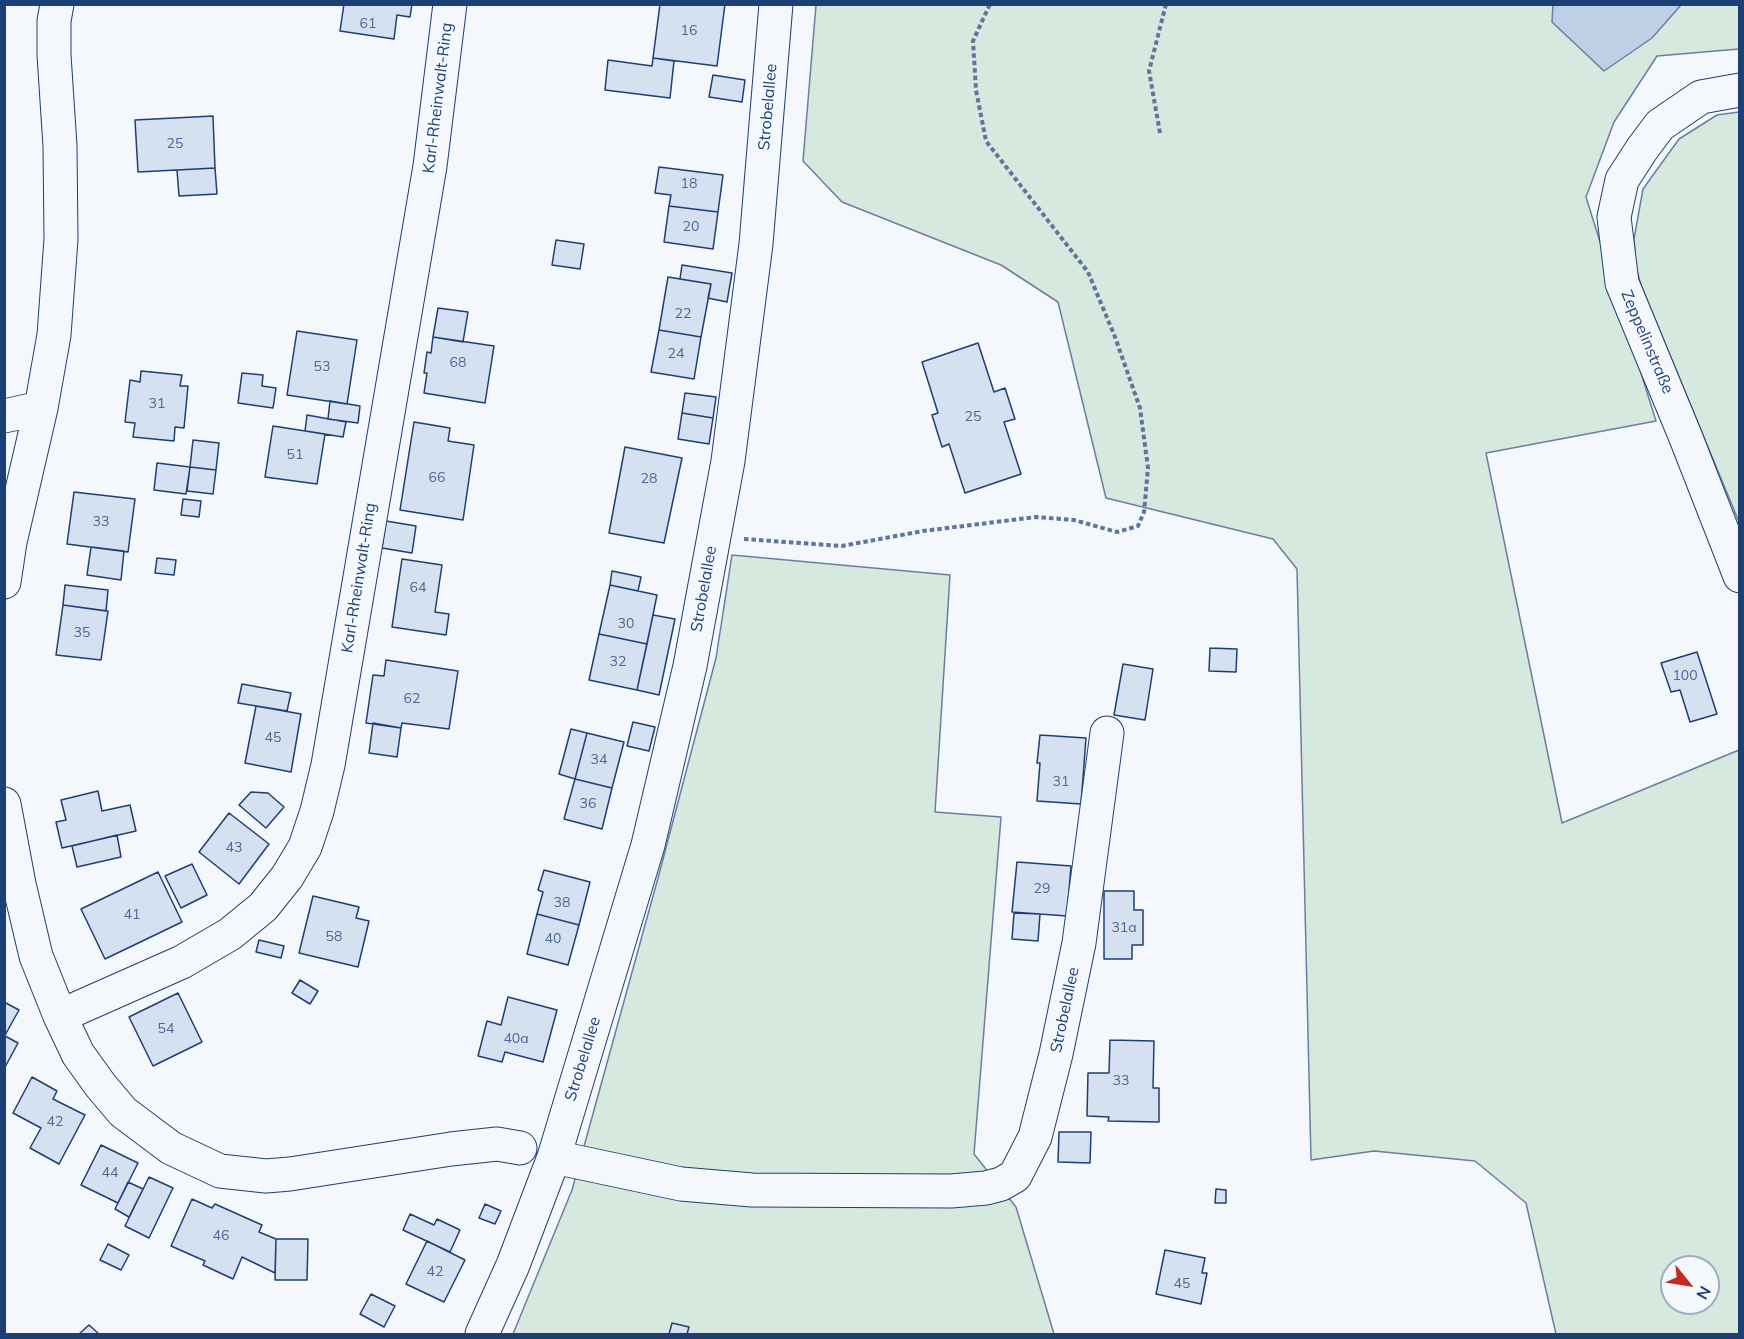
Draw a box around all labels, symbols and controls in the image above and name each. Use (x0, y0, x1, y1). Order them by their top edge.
house number: 61 (360, 16, 376, 32)
street label: Karl-Rheinwalt-Ring (419, 21, 457, 175)
house number: 16 (681, 23, 697, 39)
street label: Strobelallee (755, 63, 781, 151)
house number: 25 (167, 136, 183, 152)
house number: 18 (681, 176, 697, 192)
house number: 20 (683, 219, 699, 235)
street label: Zeppelinstraße (1617, 287, 1677, 397)
house number: 22 (675, 306, 691, 322)
house number: 24 (668, 346, 684, 362)
house number: 68 (450, 355, 466, 371)
house number: 53 (314, 359, 330, 375)
house number: 31 (149, 396, 165, 412)
house number: 25 (965, 409, 981, 425)
house number: 51 (287, 447, 303, 463)
house number: 66 (429, 470, 445, 486)
house number: 28 (641, 471, 657, 487)
street label: Karl-Rheinwalt-Ring (338, 502, 380, 654)
house number: 33 (93, 514, 109, 530)
street label: Strobelallee (687, 544, 721, 634)
house number: 64 (410, 580, 426, 596)
house number: 30 (618, 616, 634, 632)
house number: 35 (74, 625, 90, 641)
house number: 32 (610, 654, 626, 670)
house number: 100 (1672, 668, 1698, 684)
house number: 62 (404, 691, 420, 707)
house number: 45 (265, 730, 281, 746)
house number: 34 (591, 752, 607, 768)
house number: 31 (1053, 774, 1069, 790)
house number: 36 (580, 796, 596, 812)
house number: 43 (226, 840, 242, 856)
house number: 29 (1034, 881, 1050, 897)
house number: 38 (554, 895, 570, 911)
house number: 41 (124, 907, 140, 923)
house number: 31a (1111, 920, 1137, 936)
house number: 58 (326, 929, 342, 945)
house number: 40 (545, 931, 561, 947)
street label: Strobelallee (1047, 965, 1083, 1055)
street label: Strobelallee (561, 1015, 605, 1103)
house number: 54 (158, 1021, 174, 1037)
house number: 40a (503, 1031, 529, 1047)
house number: 33 (1113, 1073, 1129, 1089)
house number: 42 (47, 1114, 63, 1130)
house number: 44 (102, 1165, 118, 1181)
house number: 46 (213, 1228, 229, 1244)
north arrow (1660, 1255, 1720, 1315)
house number: 42 (427, 1264, 443, 1280)
house number: 45 (1174, 1276, 1190, 1292)
text: N (1692, 1283, 1716, 1303)

